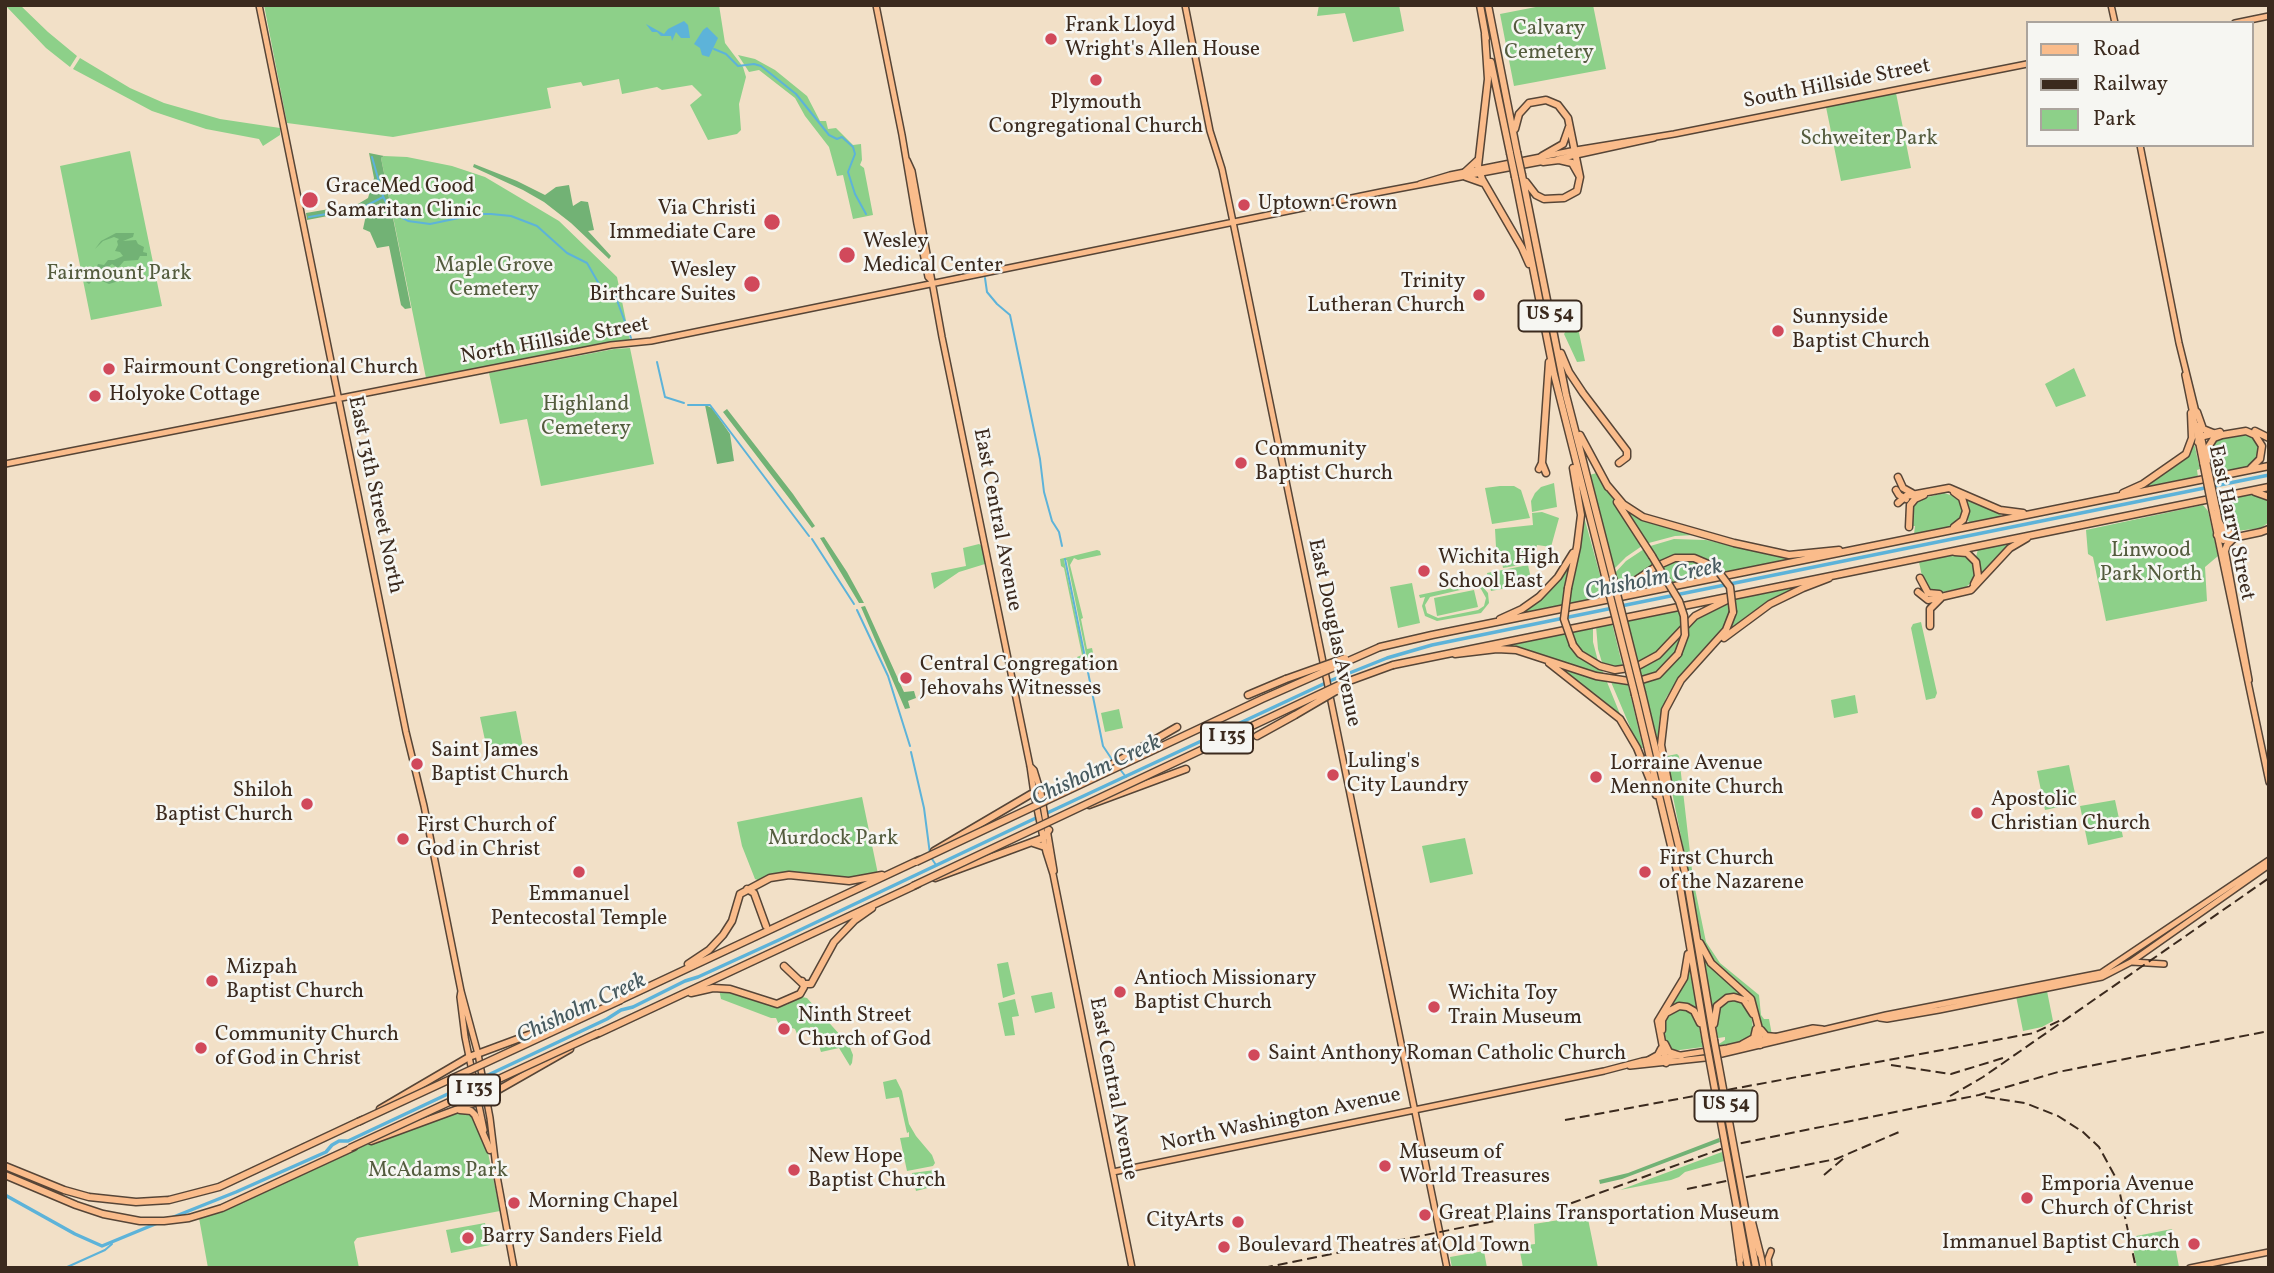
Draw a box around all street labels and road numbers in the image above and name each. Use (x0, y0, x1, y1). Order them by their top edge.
street label: South Hillside Street (1741, 55, 1933, 115)
road number: US 54 (1518, 300, 1582, 332)
street label: North Hillside Street (459, 313, 651, 371)
street label: East 13th Street North (341, 394, 407, 596)
street label: East Central Avenue (966, 426, 1026, 614)
street label: East Harry Street (2201, 443, 2259, 603)
street label: East Douglas Avenue (1301, 537, 1365, 729)
road number: I 135 (1201, 722, 1253, 754)
street label: East Central Avenue (1082, 995, 1142, 1183)
road number: I 135 (448, 1074, 500, 1106)
street label: North Washington Avenue (1159, 1083, 1403, 1159)
road number: US 54 (1694, 1090, 1758, 1122)

